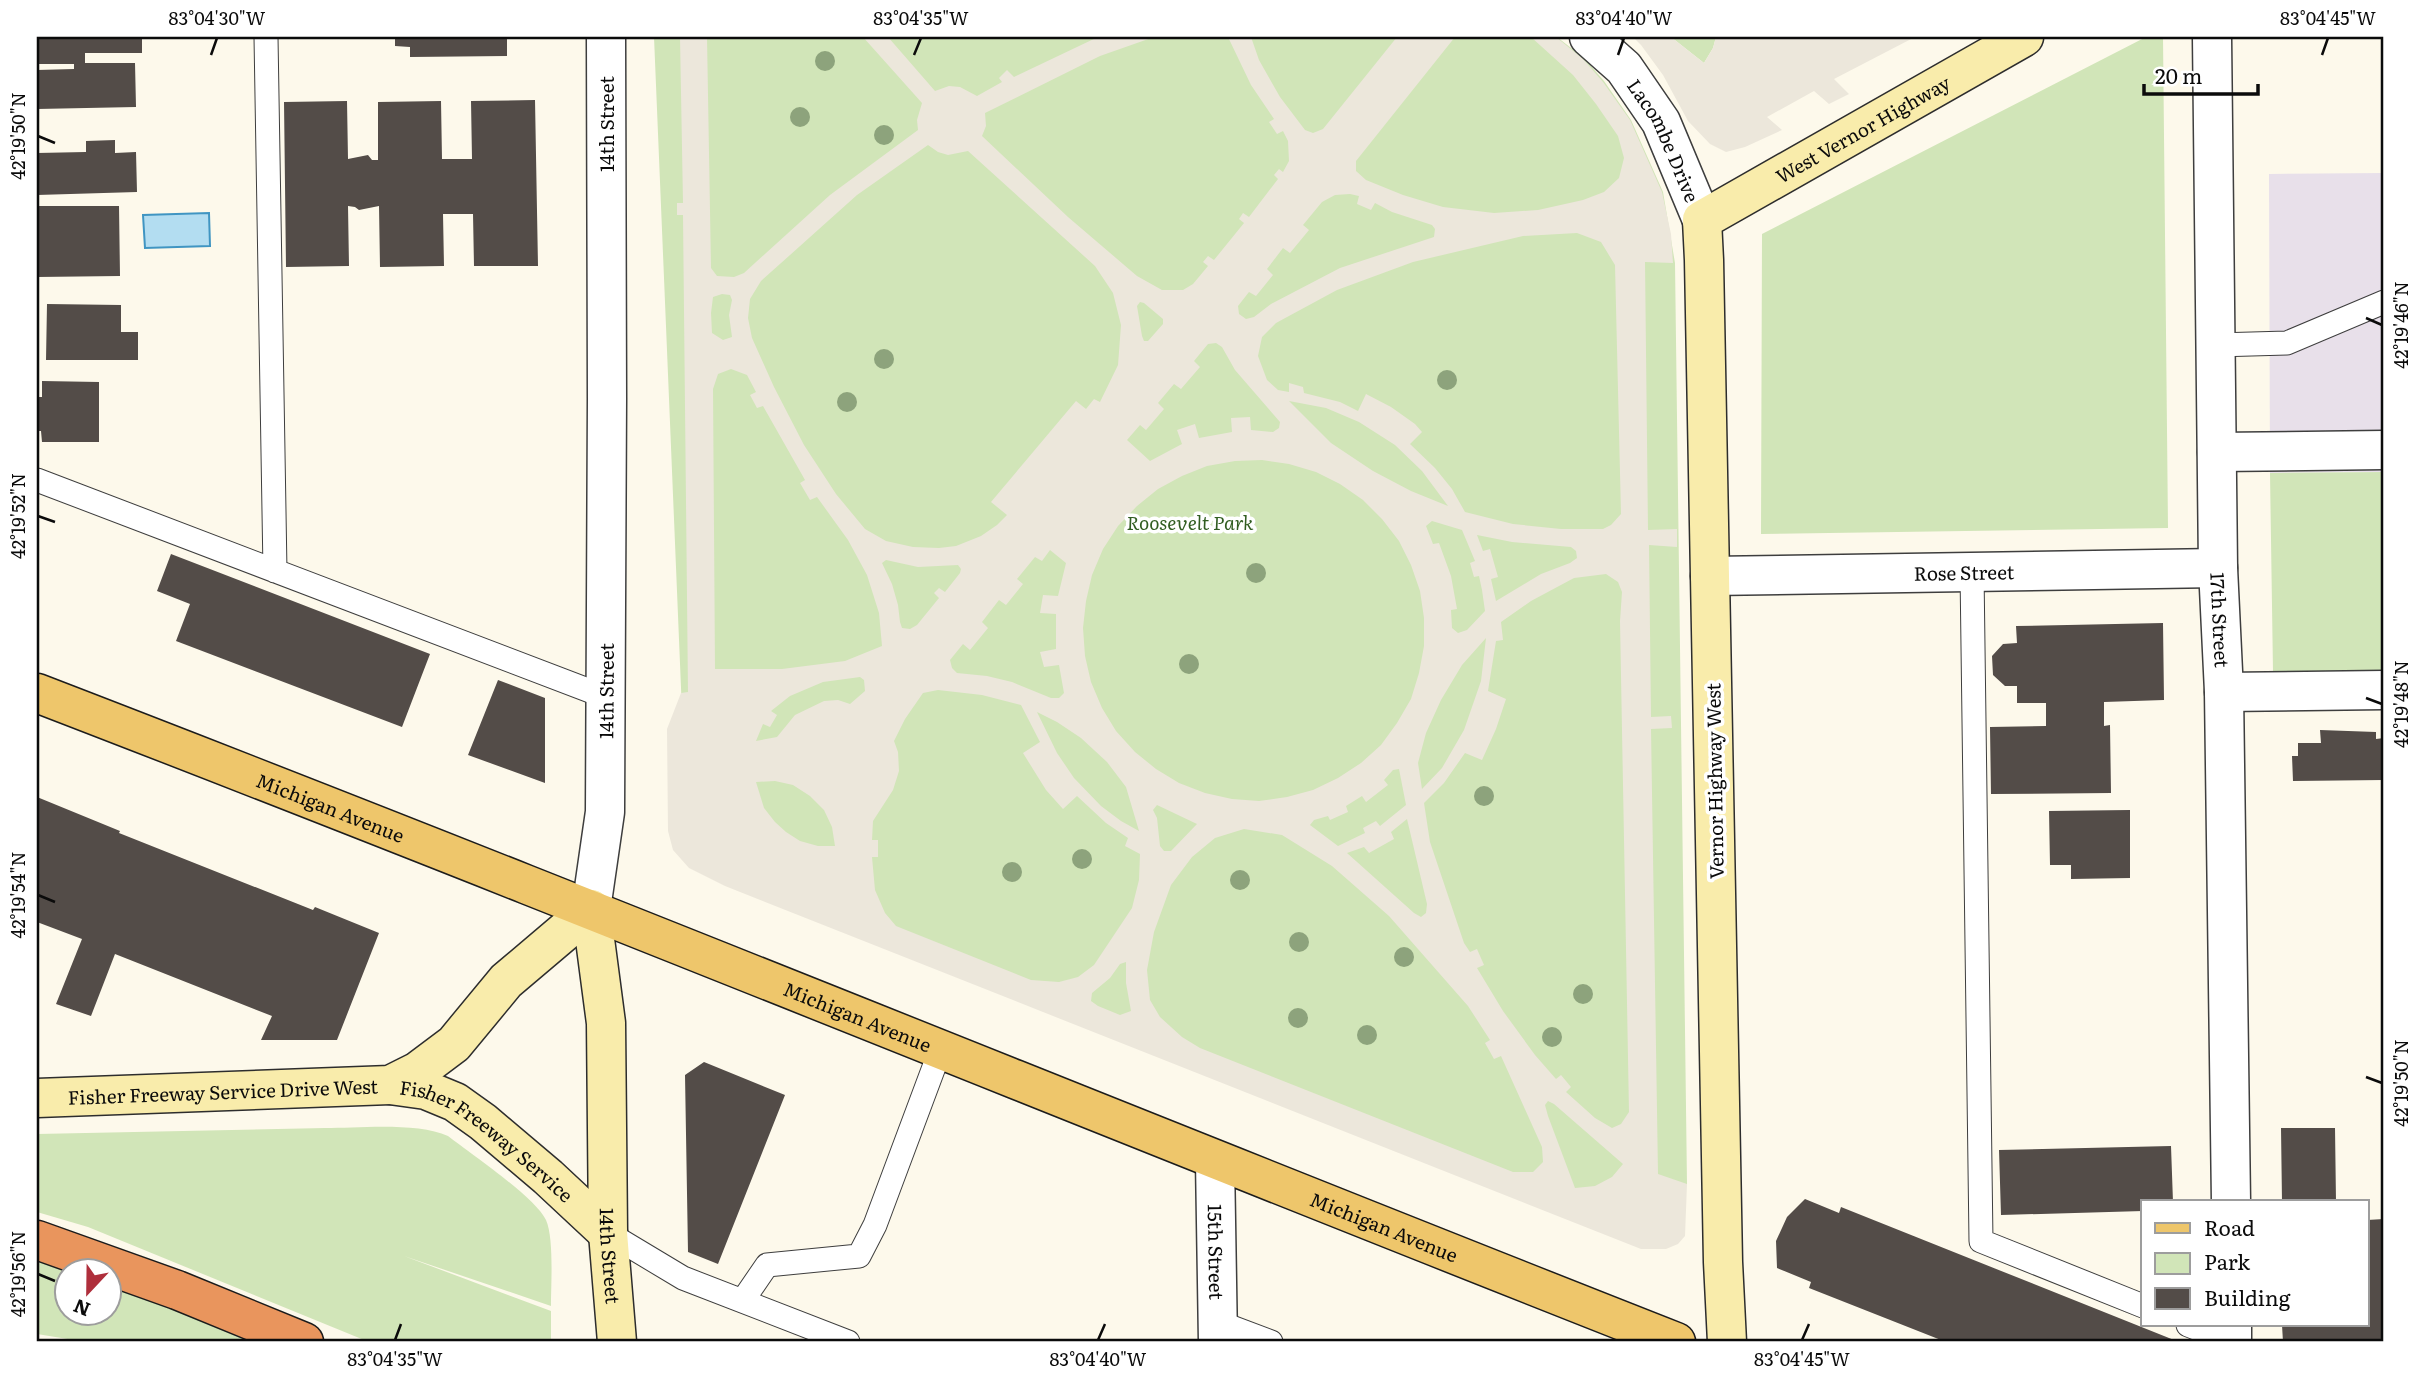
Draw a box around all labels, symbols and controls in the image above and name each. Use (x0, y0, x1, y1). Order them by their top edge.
text: 83°04'30"W (169, 4, 266, 31)
text: 83°04'35"W (873, 4, 969, 31)
text: 83°04'40"W (1575, 4, 1673, 31)
text: 83°04'45"W (2280, 4, 2376, 31)
scale bar (2144, 52, 2258, 96)
text: 20 m (2155, 59, 2202, 90)
street label: West Vernor Highway (1770, 68, 1955, 189)
street label: Lacombe Drive (1621, 73, 1707, 207)
street label: 14th Street (592, 76, 620, 172)
text: 42°19'50"N (4, 92, 31, 180)
text: 42°19'46"N (2387, 281, 2414, 369)
text: 42°19'52"N (4, 473, 31, 559)
park label: Roosevelt Park (1127, 508, 1254, 536)
street label: Rose Street (1913, 557, 2015, 587)
street label: 17th Street (2204, 572, 2237, 668)
street label: 14th Street (591, 643, 620, 739)
text: 42°19'48"N (2387, 660, 2414, 748)
street label: Vernor Highway West (1698, 682, 1730, 879)
street label: Michigan Avenue (252, 766, 409, 849)
text: 42°19'54"N (4, 852, 31, 938)
street label: Michigan Avenue (779, 974, 936, 1058)
text: 42°19'50"N (2387, 1039, 2414, 1127)
street label: Fisher Freeway Service Drive West (67, 1071, 379, 1111)
street label: Fisher Freeway Service (398, 1072, 580, 1208)
street label: Michigan Avenue (1306, 1184, 1462, 1269)
legend (2141, 1200, 2368, 1326)
street label: 15th Street (1202, 1204, 1231, 1300)
street label: 14th Street (594, 1208, 628, 1305)
text: Road (2204, 1211, 2255, 1242)
text: 42°19'56"N (4, 1231, 31, 1317)
text: Park (2204, 1245, 2250, 1276)
north arrow (52, 1256, 122, 1326)
text: Building (2204, 1281, 2291, 1312)
text: N (69, 1293, 94, 1325)
text: 83°04'35"W (347, 1345, 443, 1372)
text: 83°04'40"W (1049, 1345, 1147, 1372)
text: 83°04'45"W (1754, 1345, 1850, 1372)

